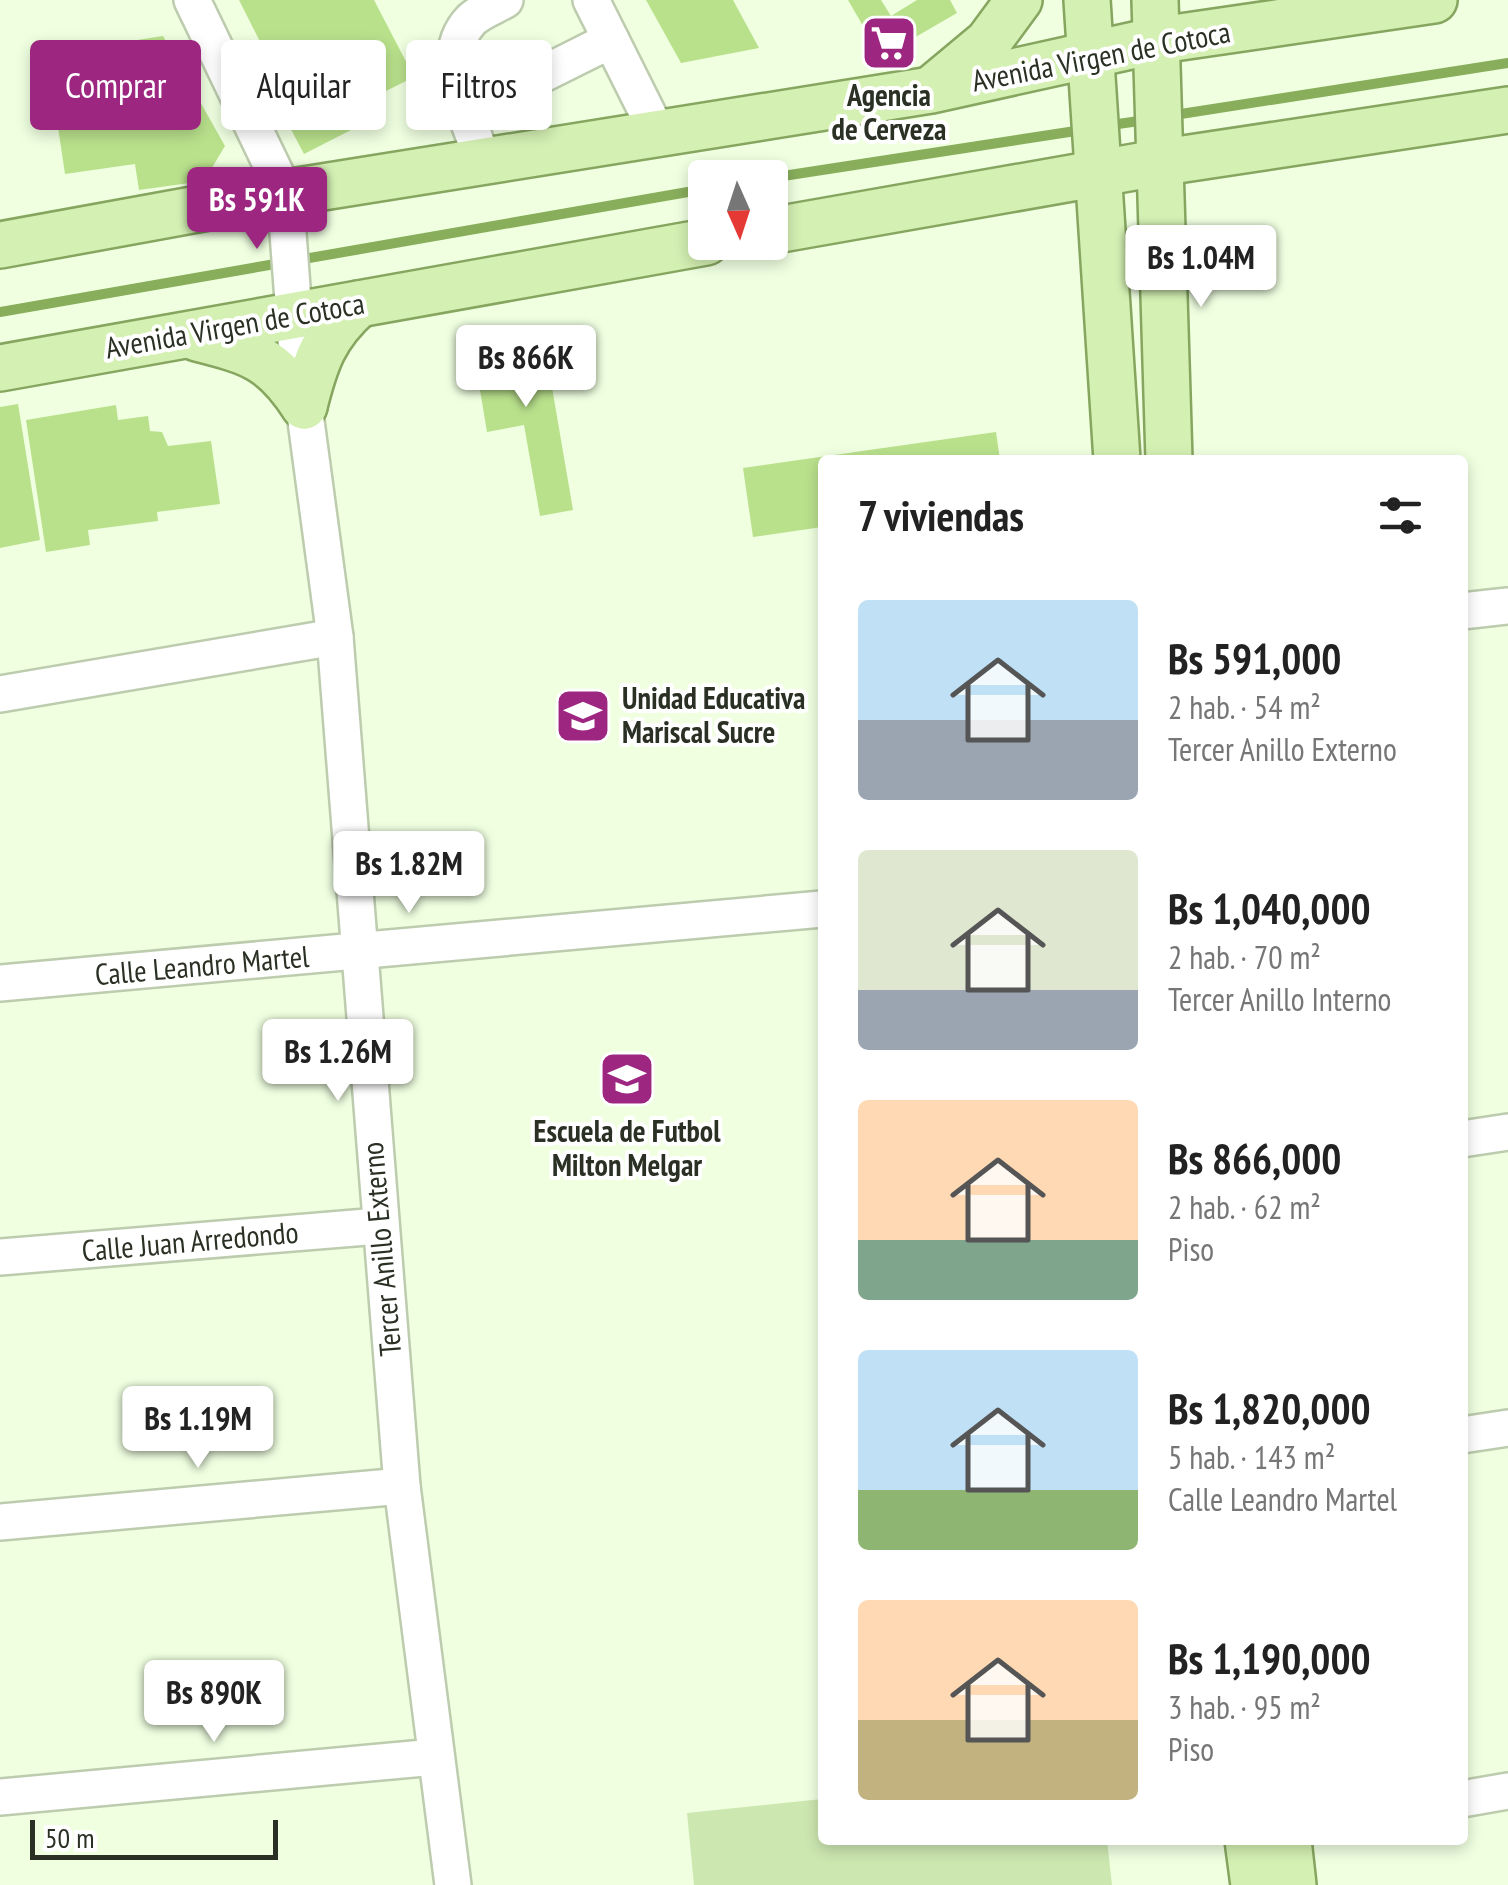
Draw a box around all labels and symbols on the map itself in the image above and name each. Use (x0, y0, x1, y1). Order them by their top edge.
street label: Avenida Virgen de Cotoca (968, 11, 1233, 100)
supermarket icon: Agencia de Cerveza (859, 13, 919, 73)
place label: Agencia de Cerveza (832, 75, 946, 148)
north arrow (688, 160, 788, 260)
pin: Bs 591K (165, 167, 349, 252)
pin: Bs 1.04M (1098, 225, 1304, 310)
street label: Avenida Virgen de Cotoca (102, 283, 367, 367)
pin: Bs 866K (434, 325, 618, 410)
place label: Unidad Educativa Mariscal Sucre (622, 678, 805, 751)
school or university icon: Unidad Educativa Mariscal Sucre (553, 686, 613, 746)
pin: Bs 1.82M (306, 831, 512, 916)
street label: Calle Leandro Martel (93, 936, 311, 993)
pin: Bs 1.26M (235, 1019, 441, 1104)
school or university icon: Escuela de Futbol Milton Melgar (597, 1049, 657, 1109)
place label: Escuela de Futbol Milton Melgar (534, 1111, 721, 1184)
street label: Tercer Anillo Externo (352, 1141, 409, 1358)
street label: Calle Juan Arredondo (80, 1212, 300, 1269)
pin: Bs 1.19M (95, 1386, 301, 1471)
pin: Bs 890K (122, 1660, 306, 1745)
scale bar (30, 1815, 278, 1860)

